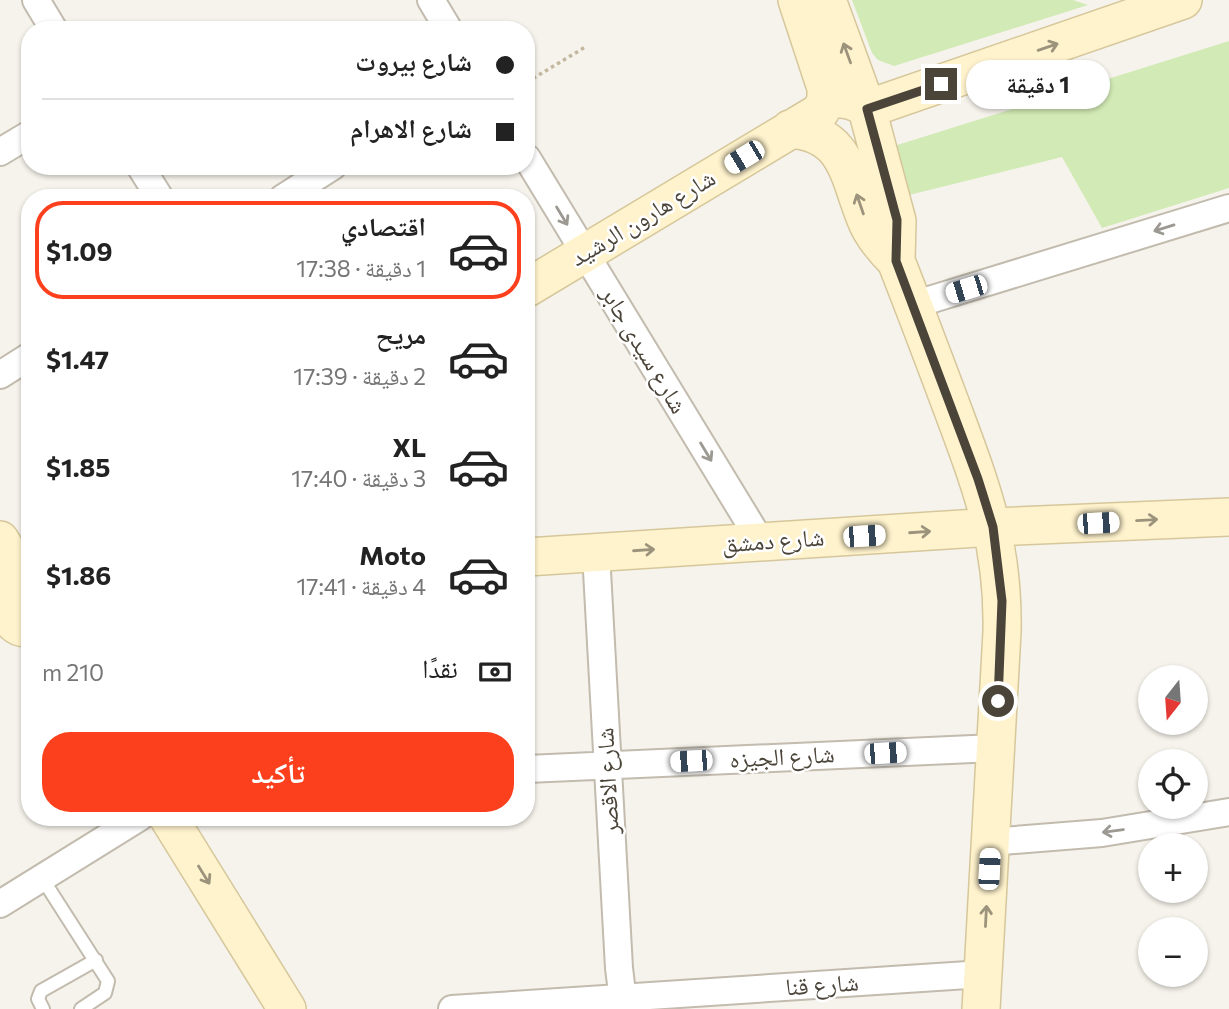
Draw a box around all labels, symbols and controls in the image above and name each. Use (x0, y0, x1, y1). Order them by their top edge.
one-way arrow (1036, 40, 1058, 52)
one-way arrow (840, 43, 852, 65)
text: شارع بيروت (355, 45, 472, 76)
callout: 1 دقيقة (965, 60, 1109, 108)
route end (925, 68, 957, 100)
text: 1 دقيقة (1006, 70, 1070, 98)
text: شارع الاهرام (350, 112, 472, 143)
car (721, 137, 768, 177)
street label: شارع هارون الرشيد (564, 162, 721, 273)
one-way arrow (853, 193, 865, 215)
one-way arrow (555, 206, 570, 225)
text: اقتصادي (341, 210, 426, 241)
icon: car (447, 219, 510, 282)
one-way arrow (1153, 223, 1175, 236)
text: $1.09 (46, 235, 113, 266)
text: 1 دقيقة · 17:38 (296, 254, 426, 282)
car (943, 273, 990, 305)
street label: شارع سيدى جابر (594, 280, 695, 419)
text: مريح (376, 318, 426, 349)
icon: car (447, 327, 510, 390)
text: $1.47 (46, 343, 109, 374)
text: 2 دقيقة · 17:39 (293, 362, 426, 390)
text: XL (392, 431, 426, 462)
icon: car (447, 435, 510, 498)
one-way arrow (699, 442, 713, 462)
text: $1.85 (46, 451, 110, 482)
text: 3 دقيقة · 17:40 (291, 464, 426, 492)
car (1077, 511, 1120, 535)
one-way arrow (1135, 514, 1158, 527)
street label: شارع دمشق (721, 521, 825, 560)
car (843, 524, 886, 548)
one-way arrow (908, 525, 930, 538)
text: Moto (359, 539, 426, 570)
icon: car (447, 543, 510, 606)
one-way arrow (632, 543, 655, 556)
text: $1.86 (46, 559, 111, 590)
text: 4 دقيقة · 17:41 (296, 572, 426, 600)
text: نقدًا (422, 652, 458, 683)
icon: cash (476, 653, 514, 691)
text: 210 m (42, 658, 104, 686)
north arrow (1138, 665, 1208, 735)
map controls (1138, 665, 1208, 987)
route start (982, 685, 1014, 717)
street label: شارع الاقصر (589, 727, 626, 836)
button: تأكيد (42, 732, 514, 812)
street label: شارع الجيزه (729, 738, 835, 775)
car (864, 741, 907, 765)
car (670, 749, 713, 773)
button: locate (1138, 749, 1208, 819)
one-way arrow (1102, 825, 1125, 838)
button: + (1138, 833, 1208, 903)
car (978, 847, 1001, 891)
one-way arrow (197, 865, 211, 885)
one-way arrow (980, 906, 993, 928)
button: − (1138, 917, 1208, 987)
street label: شارع قنا (784, 966, 860, 1003)

